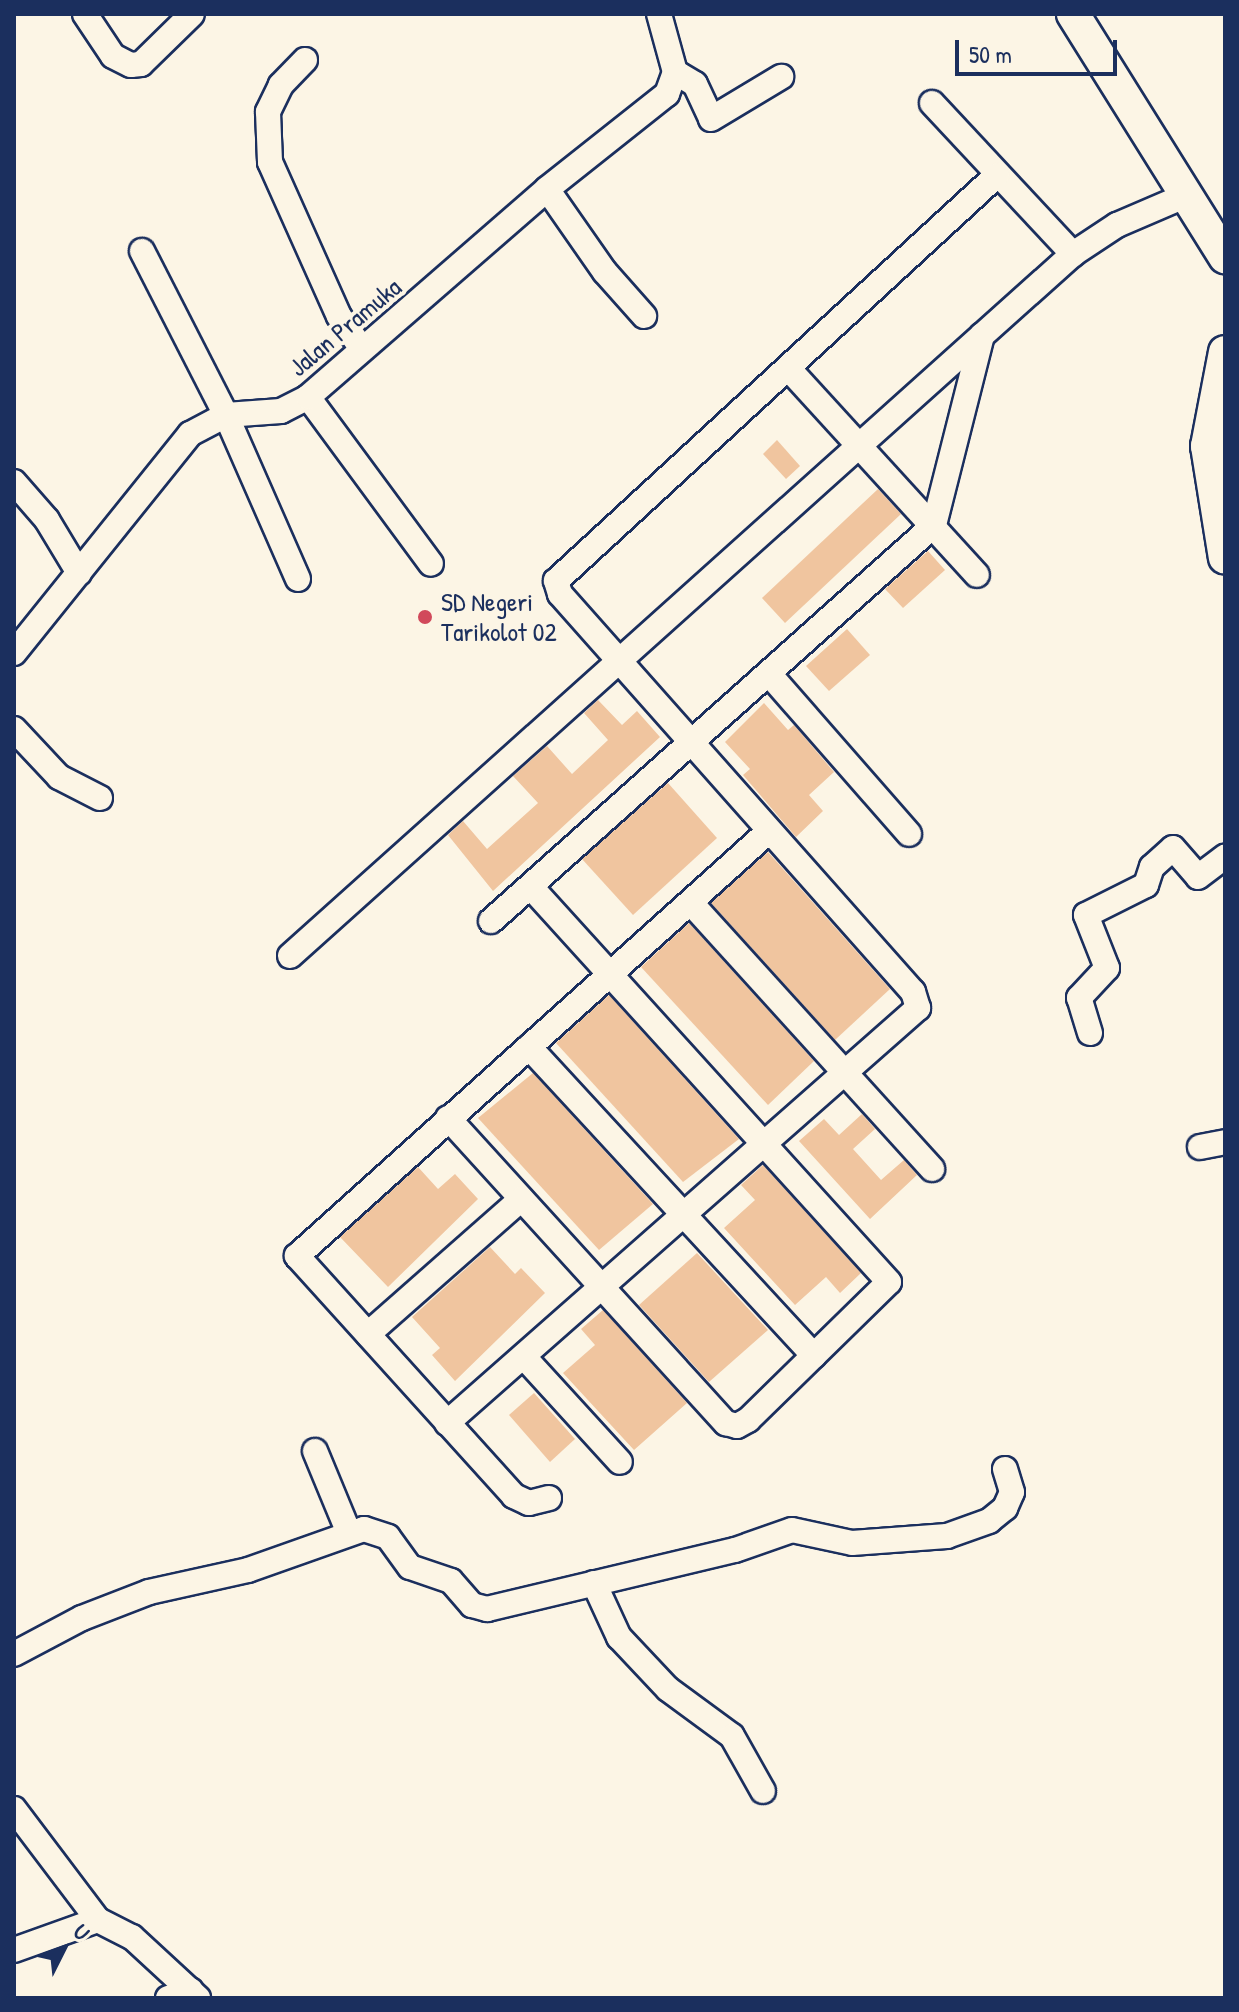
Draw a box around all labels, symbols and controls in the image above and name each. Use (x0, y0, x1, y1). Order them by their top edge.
scale bar (959, 24, 1121, 74)
text: 50 m (969, 38, 1012, 70)
street label: Jalan Pramuka (283, 271, 407, 383)
place label: SD Negeri Tarikolot 02 (441, 586, 557, 648)
marker: SD Negeri Tarikolot 02 (416, 608, 434, 626)
north arrow (24, 1908, 104, 1988)
text: U (67, 1917, 97, 1946)

